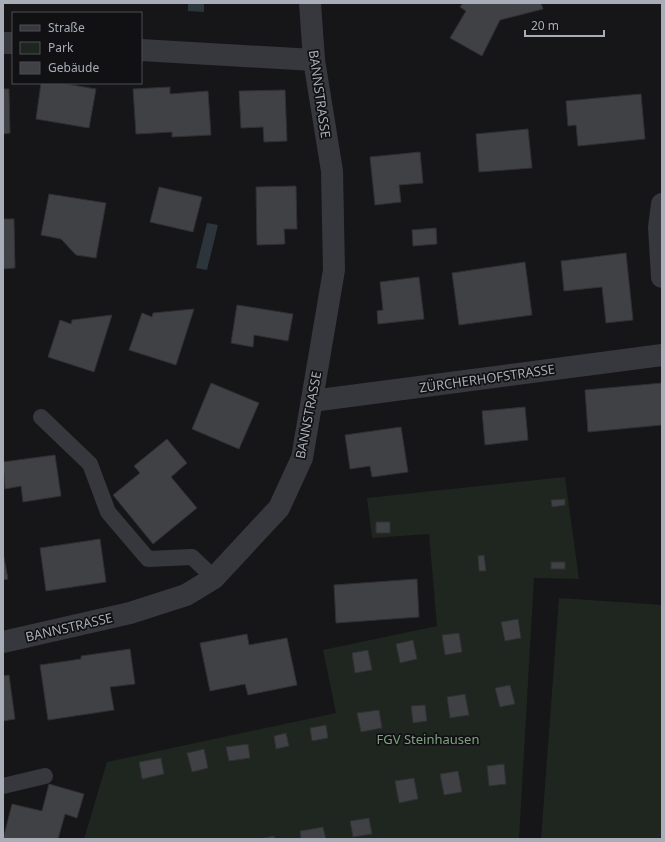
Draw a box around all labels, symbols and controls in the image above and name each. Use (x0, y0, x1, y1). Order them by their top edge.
legend (12, 12, 142, 84)
scale bar (525, 12, 604, 38)
text: 20 m (531, 17, 559, 34)
text: Straße (48, 19, 85, 36)
text: Park (48, 39, 74, 56)
street label: BANNSTRASSE (305, 49, 335, 139)
text: Gebäude (48, 59, 99, 76)
street label: ZÜRCHERHOFSTRASSE (418, 360, 556, 396)
street label: BANNSTRASSE (291, 370, 325, 460)
street label: BANNSTRASSE (24, 608, 114, 646)
park label: FGV Steinhausen (377, 730, 479, 748)

